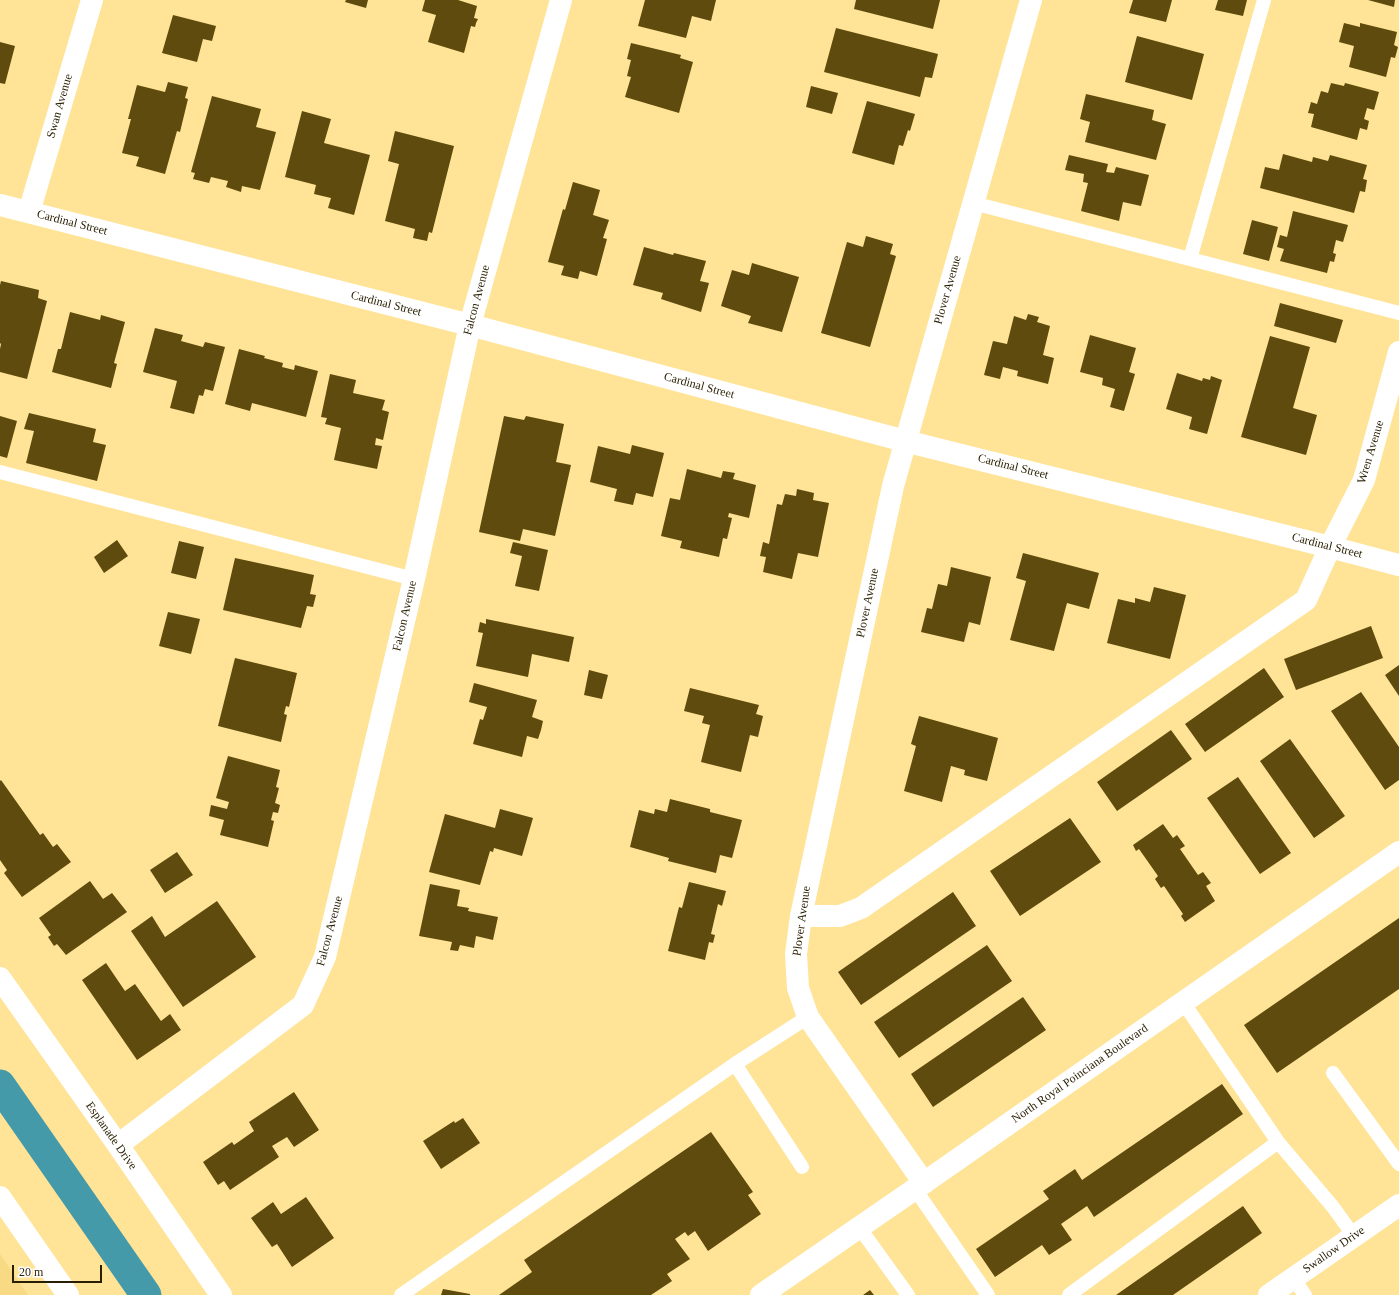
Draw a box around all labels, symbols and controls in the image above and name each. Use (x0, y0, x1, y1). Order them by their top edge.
street label: Swan Avenue (44, 72, 76, 140)
street label: Cardinal Street (35, 207, 109, 239)
street label: Plover Avenue (931, 254, 965, 326)
street label: Falcon Avenue (461, 263, 493, 337)
street label: Cardinal Street (349, 288, 423, 320)
street label: Cardinal Street (662, 370, 736, 402)
street label: Wren Avenue (1355, 419, 1387, 485)
street label: Cardinal Street (976, 451, 1050, 483)
street label: Cardinal Street (1290, 530, 1364, 562)
street label: Plover Avenue (854, 567, 882, 639)
street label: Falcon Avenue (390, 579, 420, 653)
street label: Plover Avenue (790, 885, 814, 957)
street label: Falcon Avenue (314, 894, 346, 968)
street label: North Royal Poinciana Boulevard (1009, 1021, 1151, 1127)
street label: Esplanade Drive (82, 1099, 140, 1173)
street label: Swallow Drive (1300, 1223, 1368, 1277)
scale bar (14, 1257, 104, 1283)
text: 20 m (19, 1265, 43, 1279)

